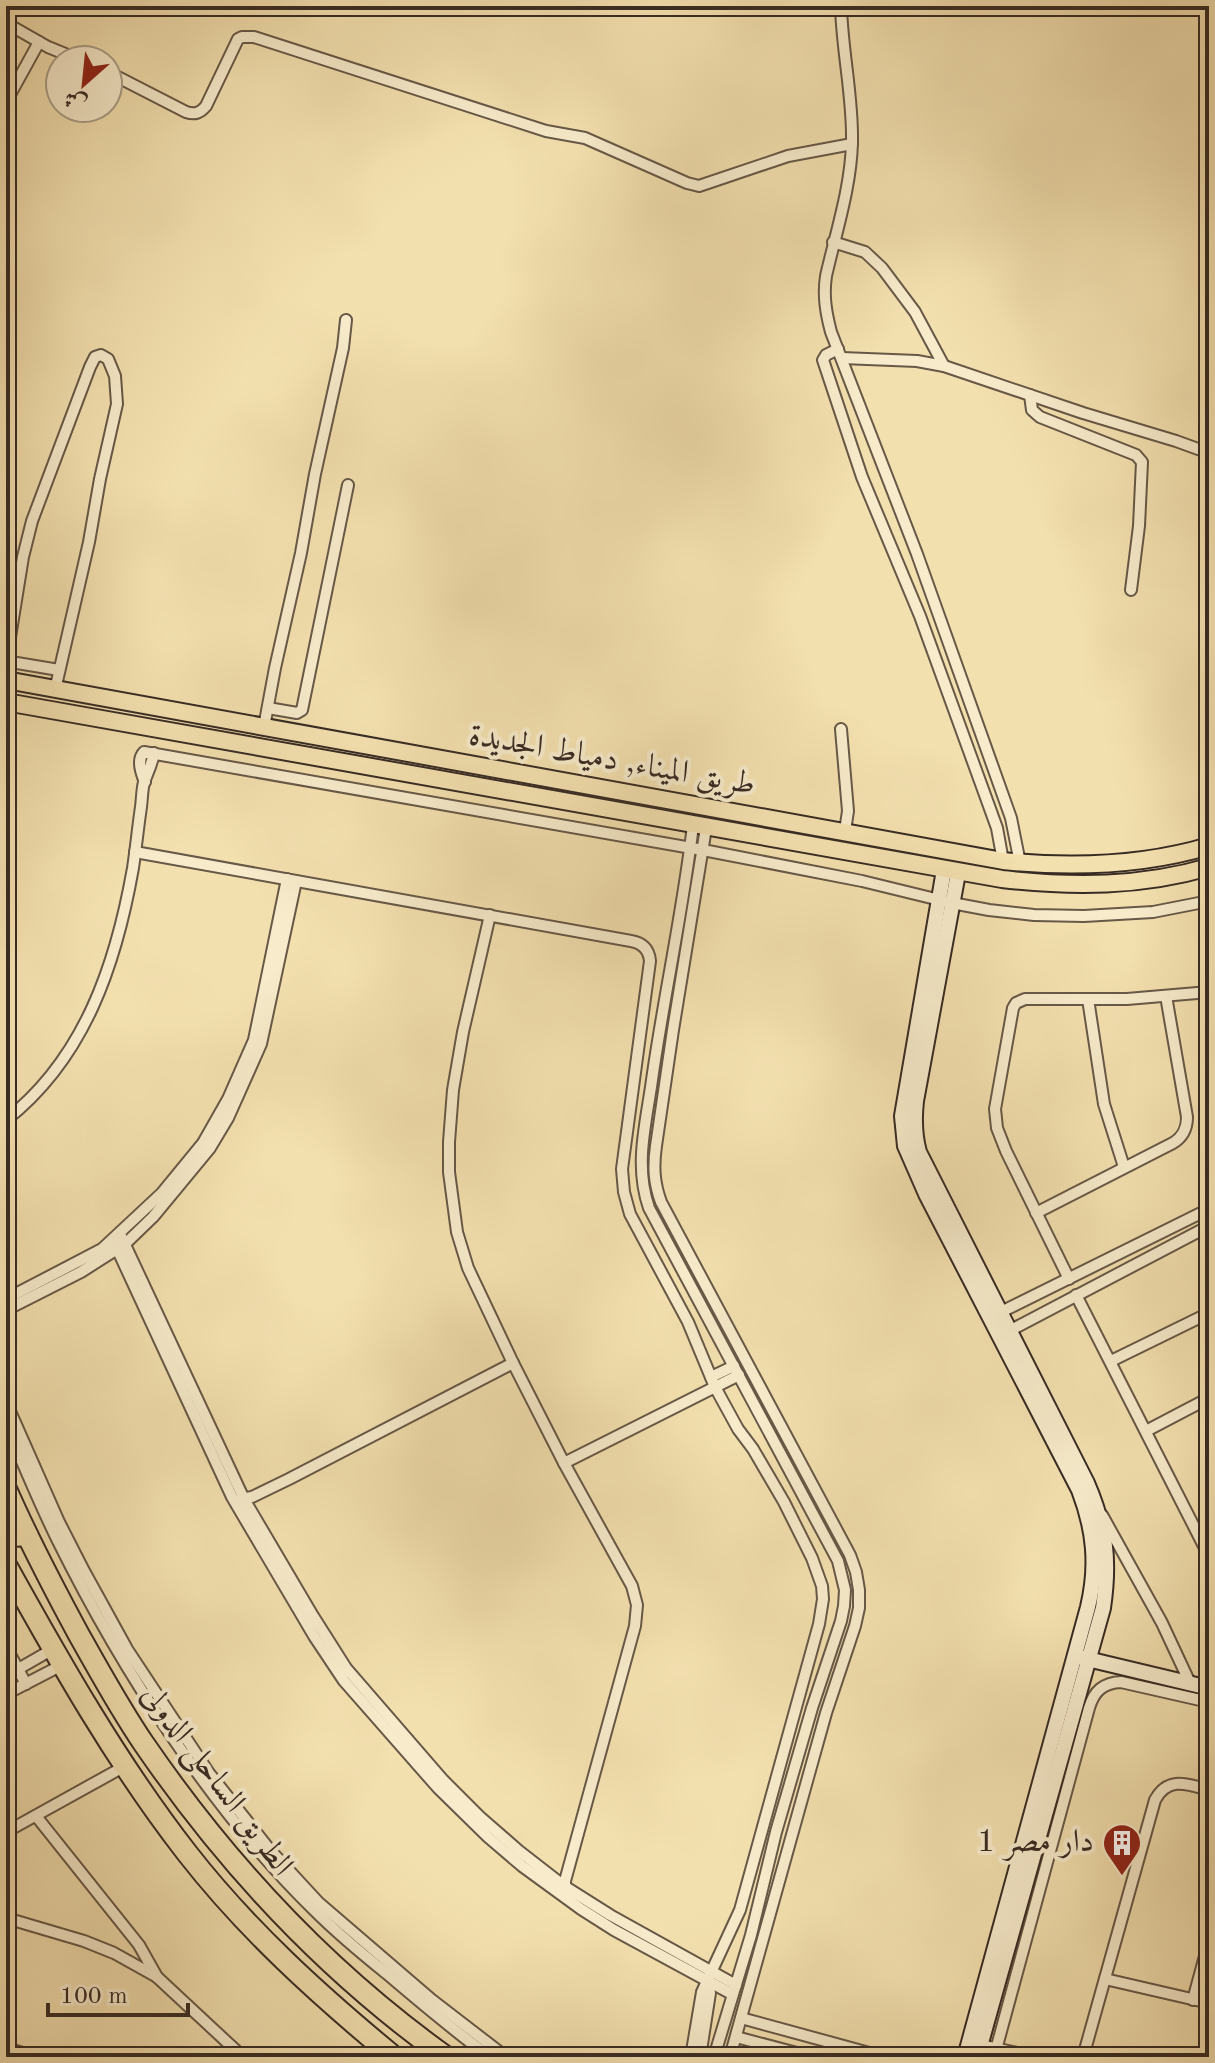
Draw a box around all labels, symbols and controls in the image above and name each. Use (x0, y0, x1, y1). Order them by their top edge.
north arrow (44, 44, 124, 124)
text: ش (61, 85, 91, 115)
street label: طريق الميناء, دمياط الجديدة (466, 720, 758, 804)
street label: الطريق الساحلى الدولى (130, 1680, 298, 1885)
building icon: دار مصر 1 (1101, 1822, 1143, 1877)
place label: دار مصر 1 (977, 1827, 1094, 1861)
scale bar (48, 1967, 188, 2017)
text: 100 m (60, 1985, 128, 2009)

